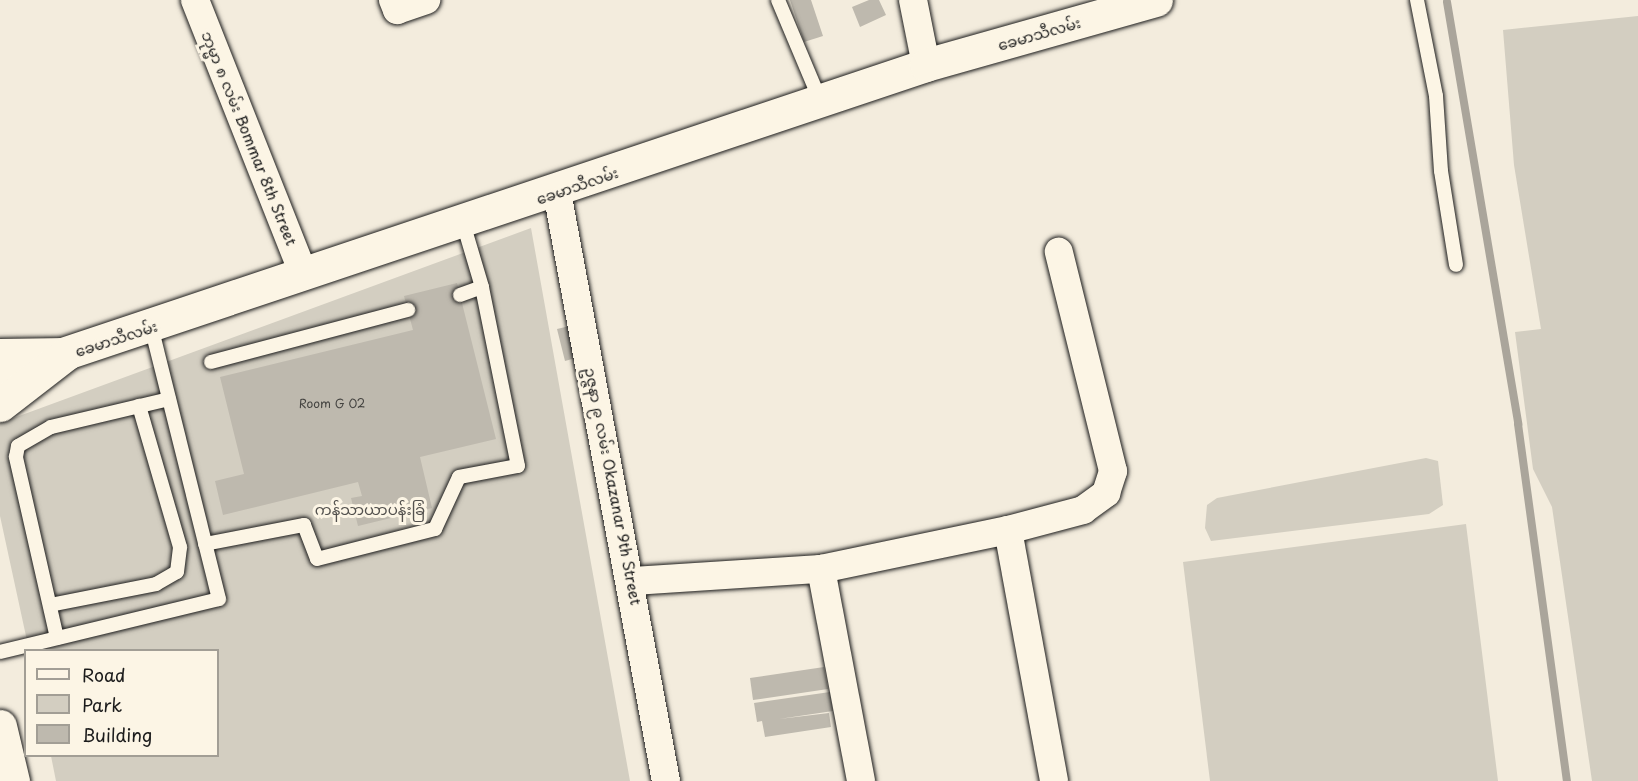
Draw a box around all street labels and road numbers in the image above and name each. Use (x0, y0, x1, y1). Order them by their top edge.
street label: ခေမာသီလမ်း (995, 13, 1083, 53)
street label: ဘုမ္မာ ၈ လမ်း Bommar 8th Street (198, 27, 302, 249)
street label: ခေမာသီလမ်း (534, 163, 620, 207)
street label: ခေမာသီလမ်း (73, 316, 159, 360)
street label: ဥဇ္ဇနာ ၉ လမ်း Okazanar 9th Street (582, 365, 646, 607)

